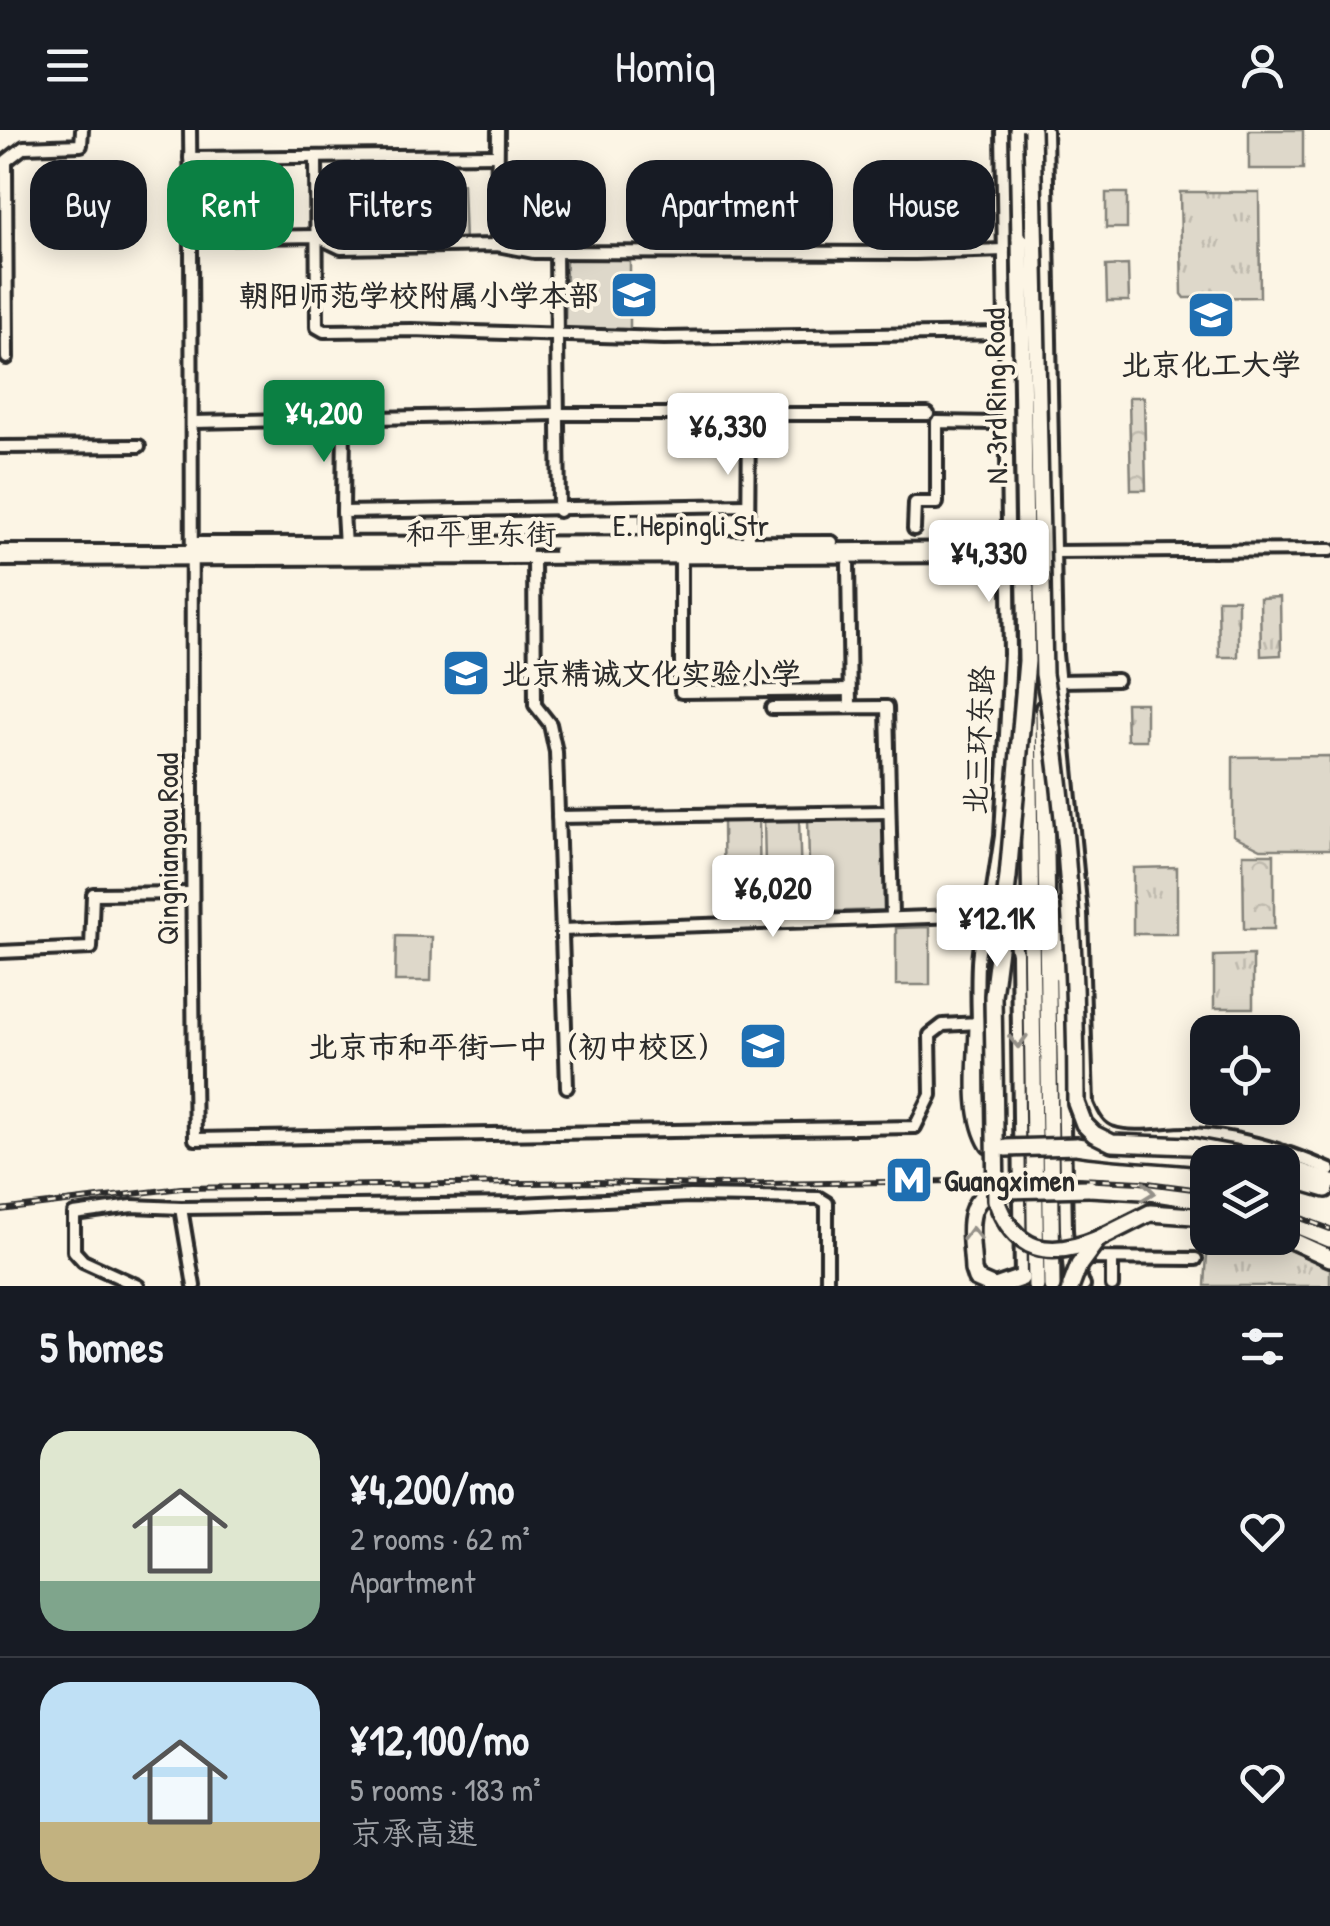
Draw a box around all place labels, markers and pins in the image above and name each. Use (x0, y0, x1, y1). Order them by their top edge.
school or university icon: 朝阳师范学校附属小学本部 (608, 269, 660, 321)
place label: 朝阳师范学校附属小学本部 (239, 275, 599, 315)
school or university icon: 北京化工大学 (1185, 289, 1237, 341)
place label: 北京化工大学 (1121, 344, 1301, 384)
pin: ¥4,200 (243, 380, 405, 465)
pin: ¥6,330 (647, 393, 809, 478)
pin: ¥4,330 (908, 520, 1070, 605)
school or university icon: 北京精诚文化实验小学 (440, 647, 492, 699)
place label: 北京精诚文化实验小学 (501, 653, 801, 693)
pin: ¥6,020 (692, 855, 854, 940)
pin: ¥12.1K (916, 885, 1078, 970)
school or university icon: 北京市和平街一中（初中校区） (737, 1020, 789, 1072)
place label: 北京市和平街一中（初中校区） (308, 1026, 728, 1066)
metro station icon: Guangximen (883, 1154, 935, 1206)
place label: Guangximen (944, 1160, 1075, 1201)

